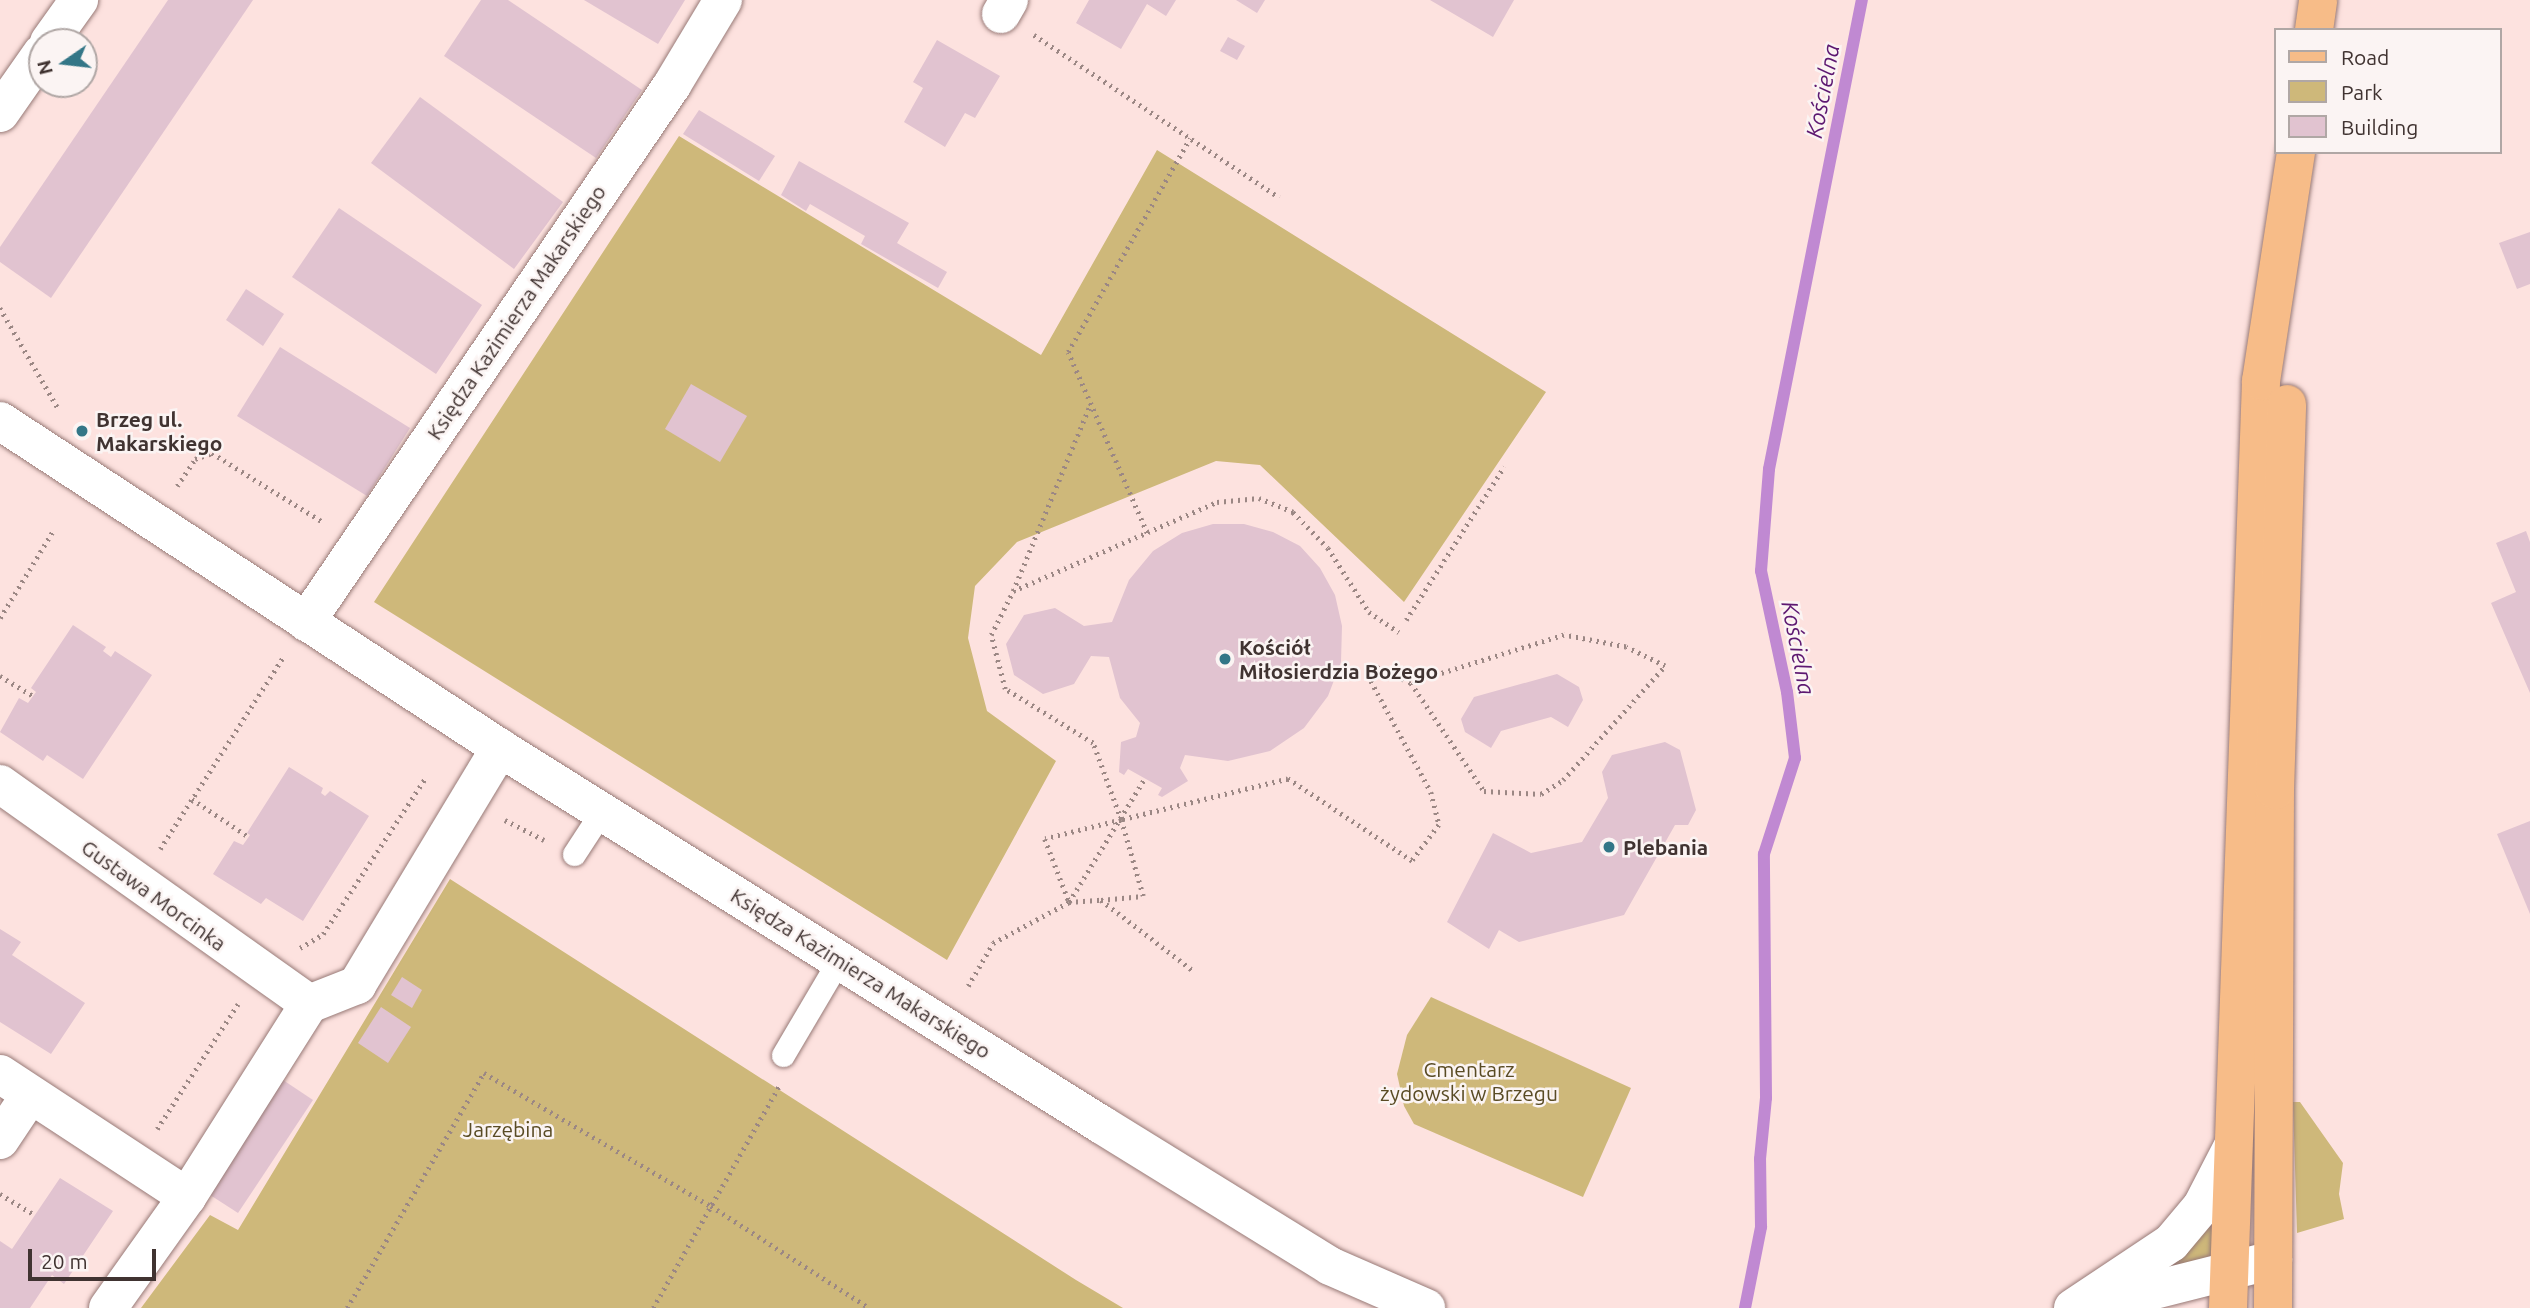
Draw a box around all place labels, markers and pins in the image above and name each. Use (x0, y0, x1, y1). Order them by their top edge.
place label: Brzeg ul. Makarskiego (96, 406, 222, 456)
marker: Brzeg ul. Makarskiego (74, 423, 90, 439)
place label: Kościół Miłosierdzia Bożego (1239, 634, 1438, 684)
marker: Kościół Miłosierdzia Bożego (1217, 651, 1233, 667)
place label: Plebania (1623, 834, 1708, 860)
marker: Plebania (1601, 839, 1617, 855)

